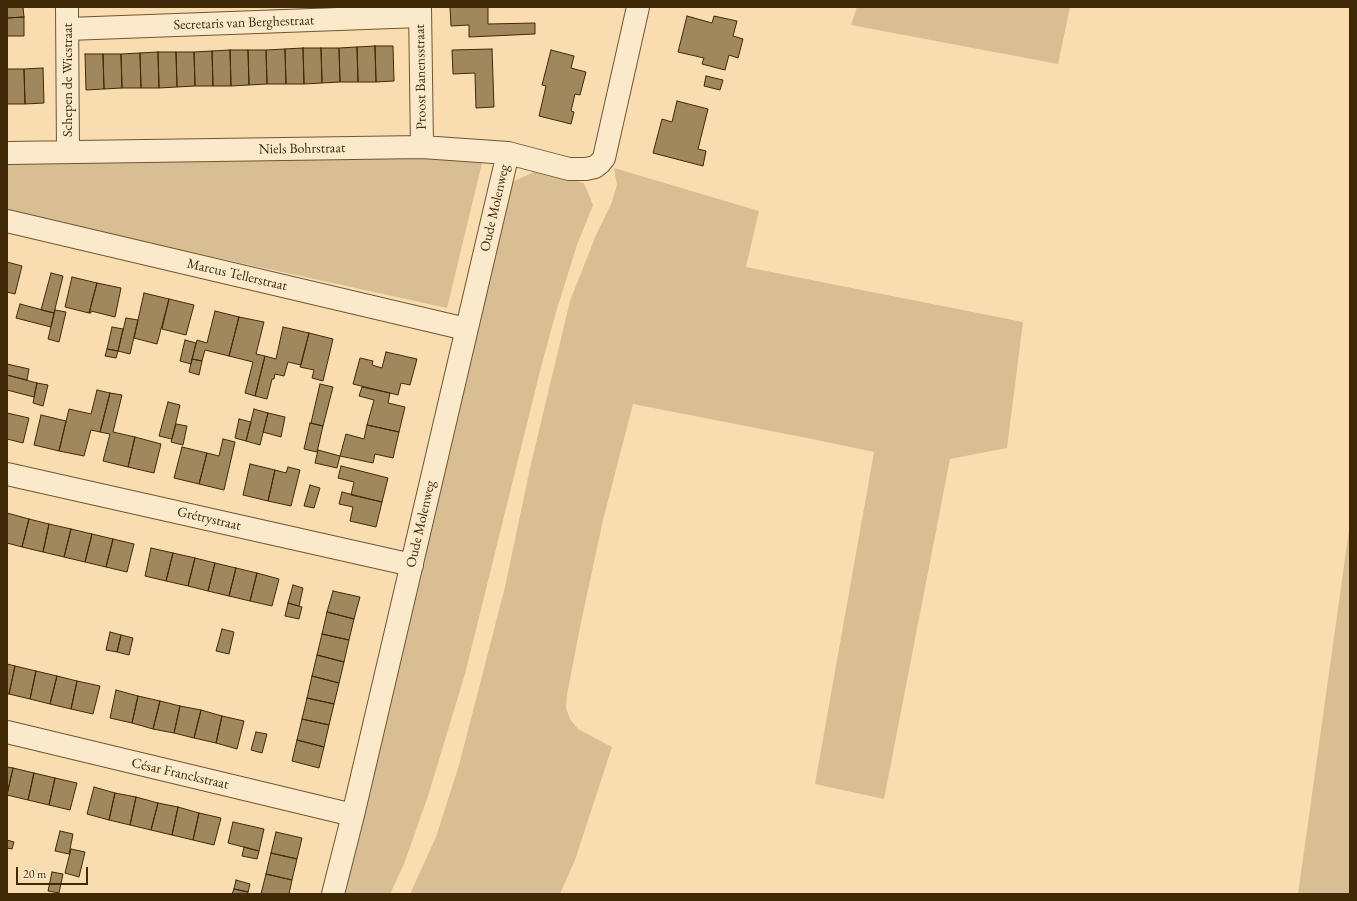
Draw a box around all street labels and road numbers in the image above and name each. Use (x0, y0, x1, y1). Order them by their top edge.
street label: Secretaris van Berghestraat (173, 12, 315, 34)
street label: Schepen de Wicstraat (60, 23, 76, 137)
street label: Proost Banensstraat (412, 24, 430, 130)
street label: Niels Bohrstraat (259, 140, 345, 158)
street label: Oude Molenweg (477, 163, 513, 253)
street label: Marcus Tellerstraat (185, 255, 289, 295)
street label: Oude Molenweg (403, 479, 439, 569)
street label: Grétrystraat (176, 504, 242, 534)
street label: César Franckstraat (130, 755, 230, 793)

